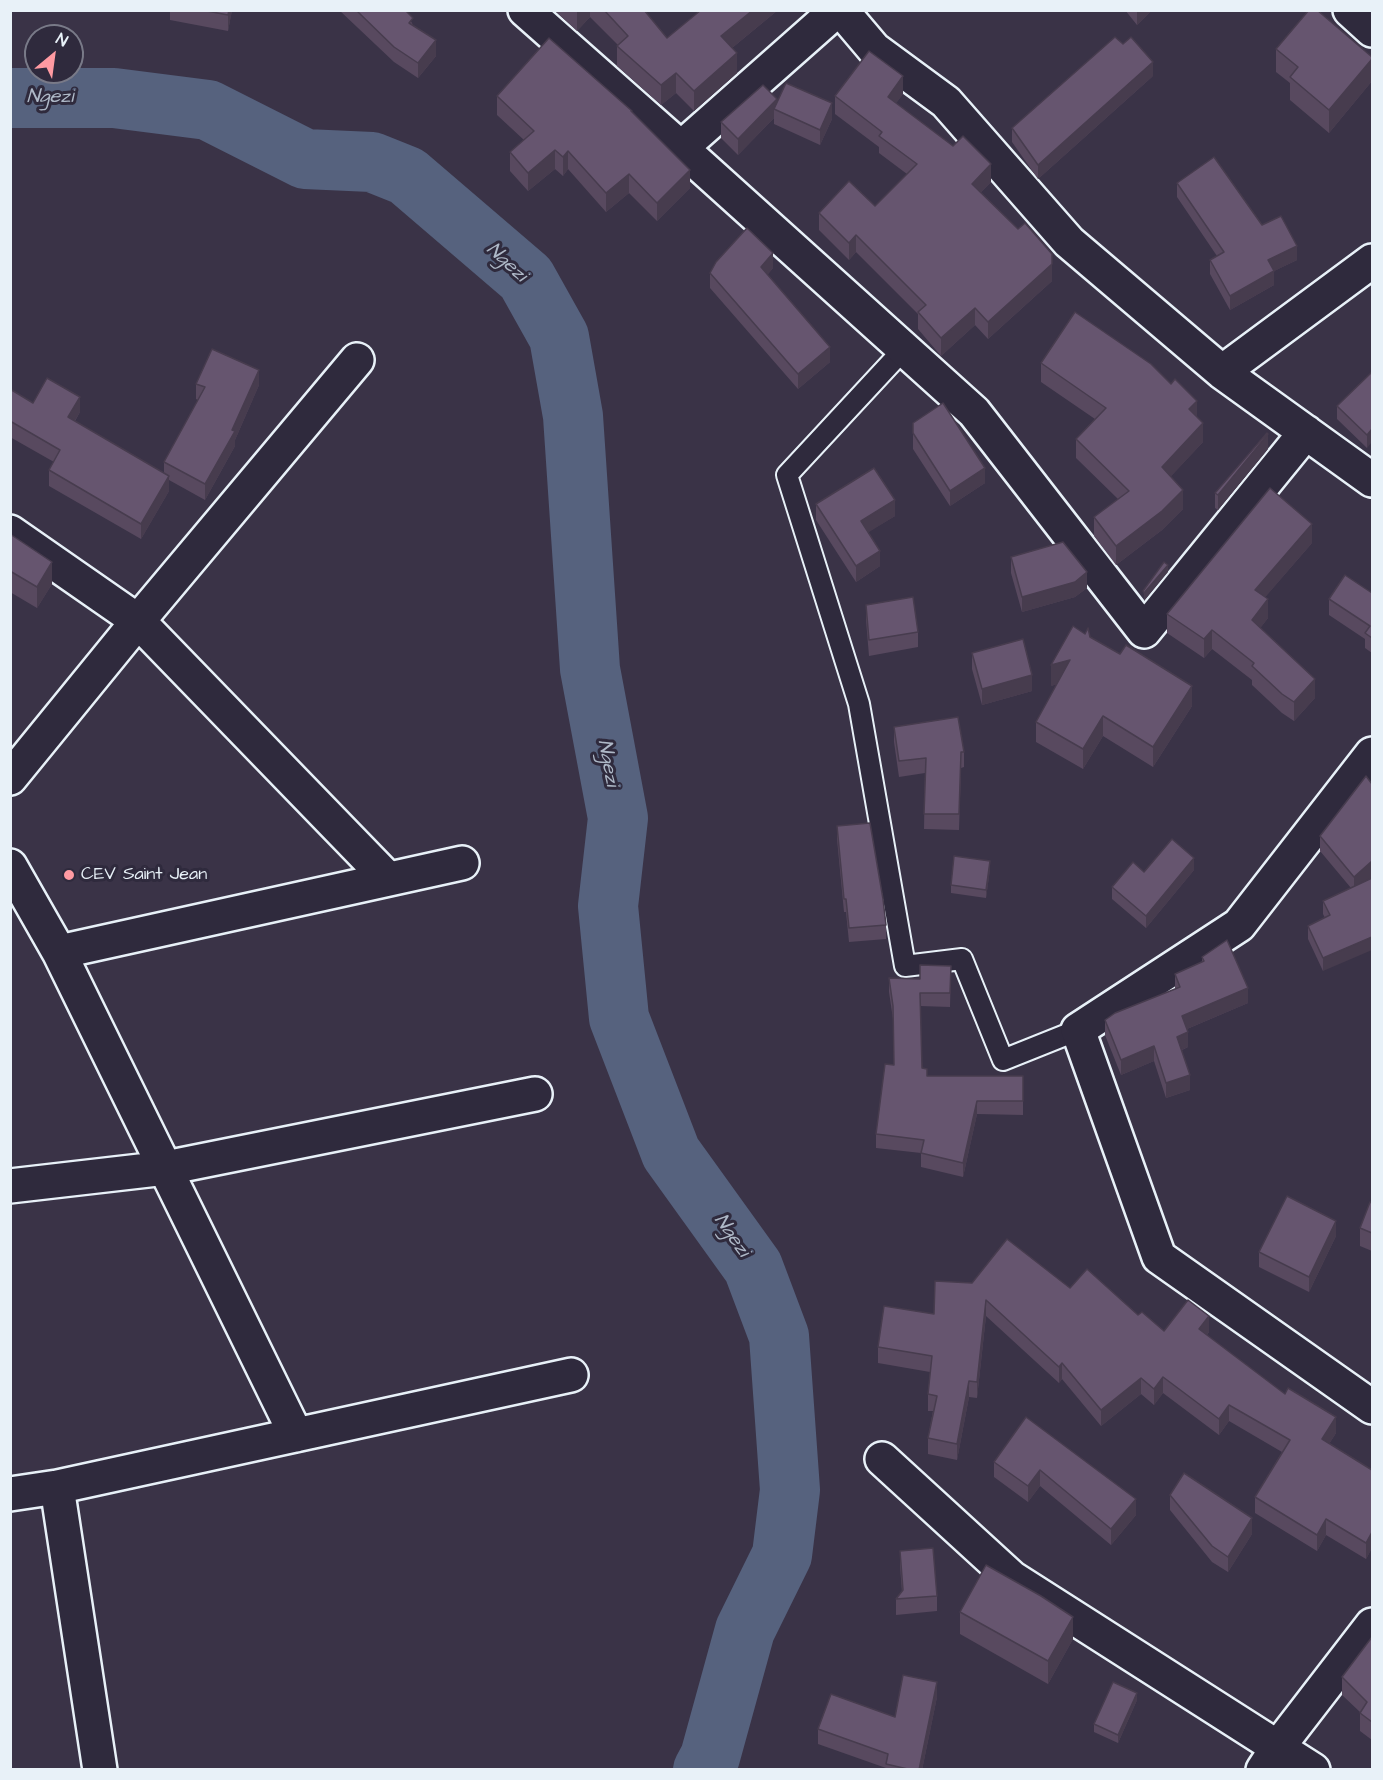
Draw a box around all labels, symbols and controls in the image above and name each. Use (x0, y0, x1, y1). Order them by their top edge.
north arrow (24, 24, 84, 84)
text: N (52, 28, 71, 52)
water label: Ngezi (27, 86, 73, 110)
water label: Ngezi (481, 238, 531, 288)
water label: Ngezi (591, 738, 623, 788)
place label: CEV Saint Jean (81, 864, 207, 886)
marker: CEV Saint Jean (62, 868, 76, 882)
water label: Ngezi (708, 1210, 754, 1262)

